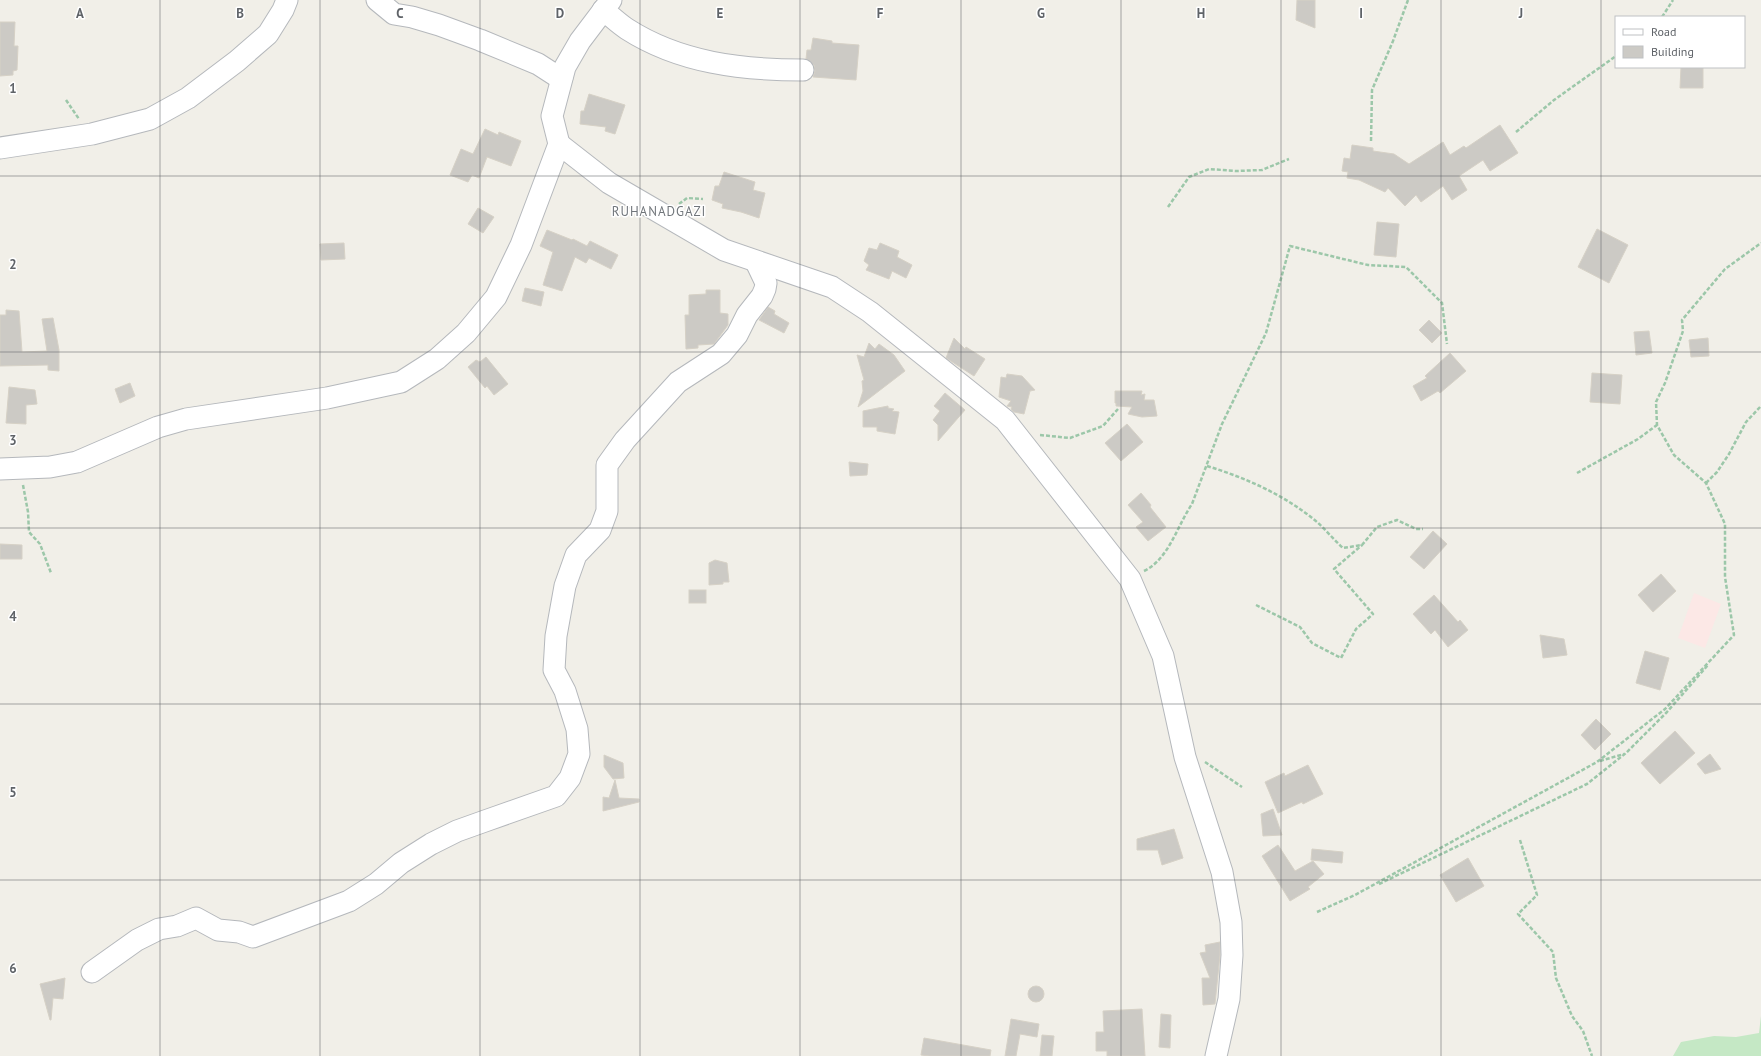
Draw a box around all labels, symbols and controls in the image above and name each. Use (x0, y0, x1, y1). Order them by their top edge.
text: A (76, 5, 84, 22)
text: B (236, 5, 244, 22)
text: C (396, 5, 404, 22)
text: D (556, 5, 564, 22)
text: E (717, 5, 724, 22)
text: F (877, 5, 884, 22)
text: G (1037, 5, 1045, 22)
text: H (1197, 5, 1205, 22)
text: I (1359, 5, 1363, 22)
text: J (1518, 5, 1523, 22)
legend (1615, 16, 1745, 68)
text: Road (1651, 24, 1676, 39)
text: Building (1651, 44, 1694, 59)
text: 1 (9, 80, 17, 97)
district label: RUHANADGAZI (612, 203, 706, 220)
text: 2 (9, 256, 17, 273)
text: 3 (9, 432, 17, 449)
text: 4 (9, 608, 17, 625)
text: 5 (9, 784, 17, 801)
text: 6 (9, 960, 17, 977)

